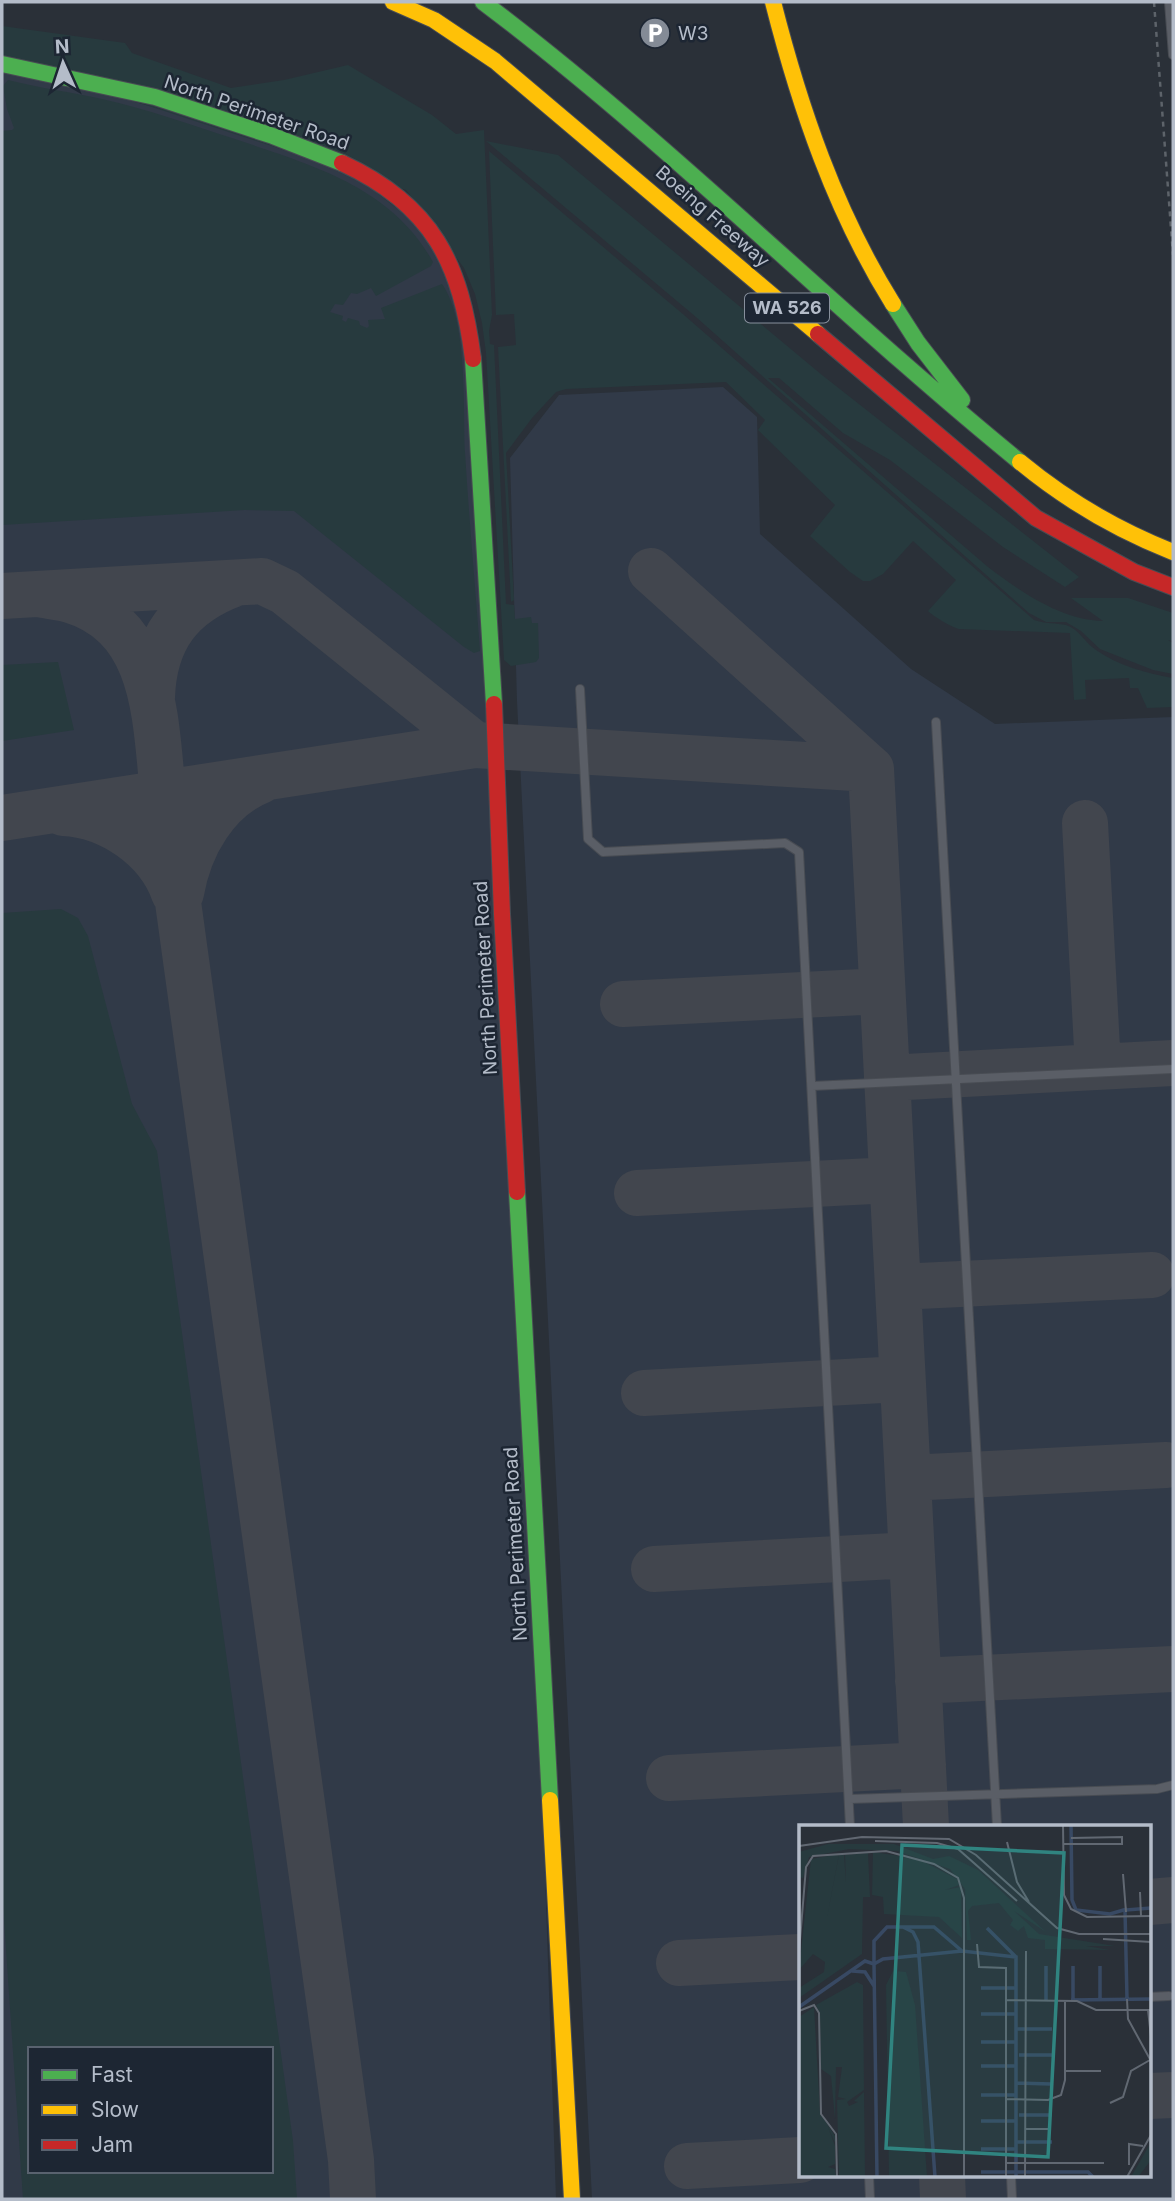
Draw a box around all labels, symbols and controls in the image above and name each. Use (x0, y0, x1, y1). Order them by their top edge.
parking icon: W3 (638, 16, 672, 50)
place label: W3 (678, 22, 708, 45)
north arrow (28, 28, 98, 98)
text: N (54, 35, 70, 58)
street label: North Perimeter Road (161, 70, 352, 155)
street label: Boeing Freeway (651, 161, 775, 272)
road number: WA 526 (745, 294, 829, 322)
street label: North Perimeter Road (469, 880, 502, 1076)
street label: North Perimeter Road (499, 1446, 532, 1642)
inset map (799, 1825, 1150, 2176)
legend (28, 2047, 273, 2173)
text: Fast (91, 2062, 133, 2087)
text: Slow (91, 2097, 139, 2122)
text: Jam (91, 2132, 133, 2157)

